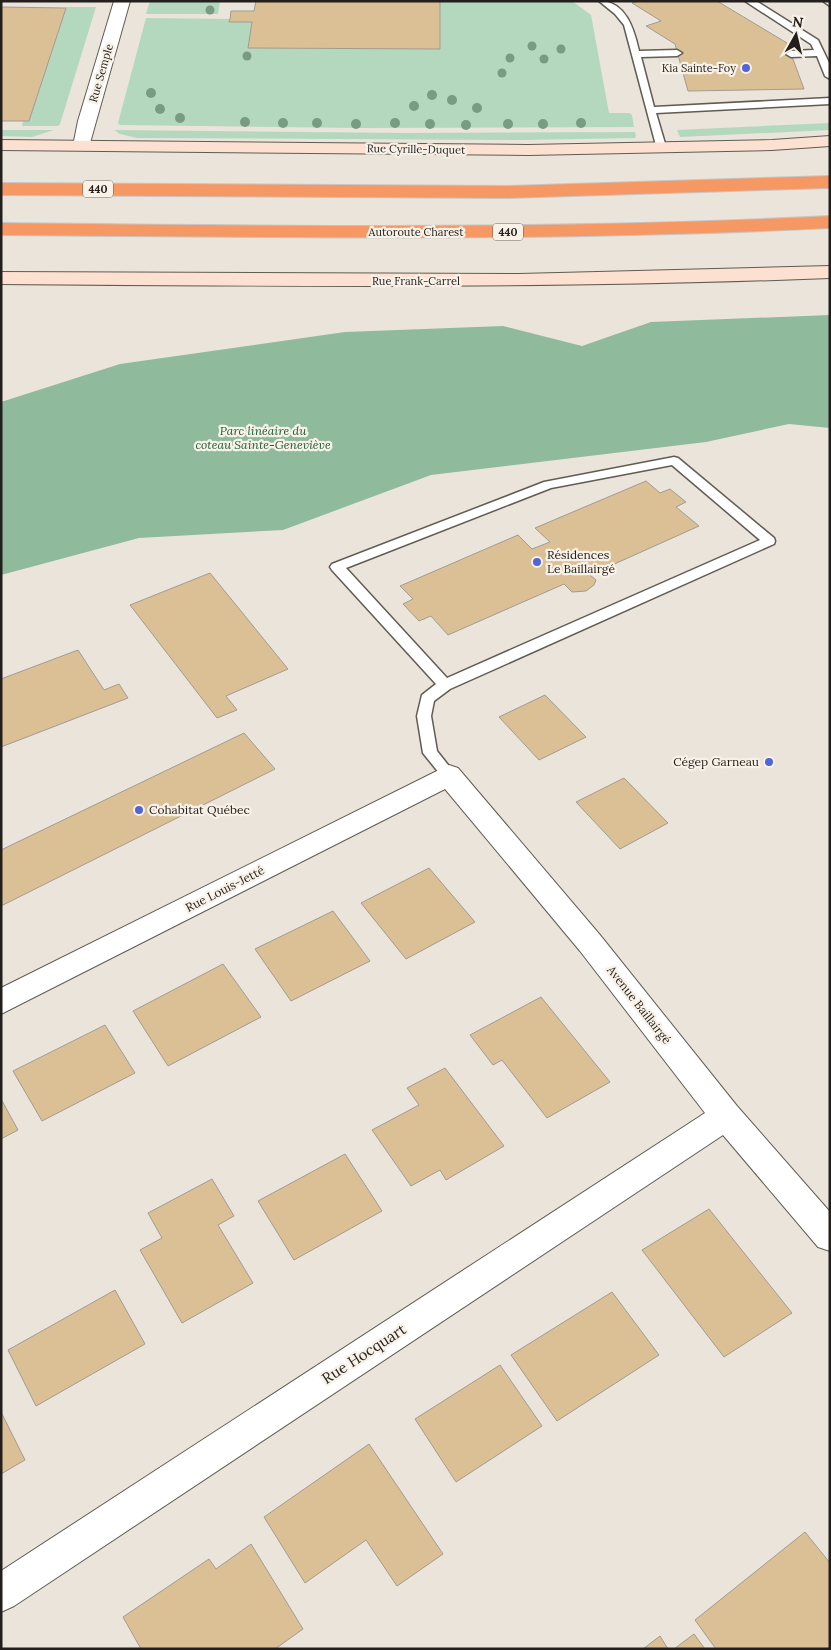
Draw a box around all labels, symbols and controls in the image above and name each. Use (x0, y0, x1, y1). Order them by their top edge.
north arrow (771, 10, 821, 60)
text: N (791, 12, 805, 32)
street label: Rue Semple (86, 42, 116, 104)
place label: Kia Sainte-Foy (662, 61, 736, 75)
marker: Kia Sainte-Foy (740, 62, 752, 74)
street label: Rue Cyrille-Duquet (367, 141, 466, 157)
road number: 440 (83, 180, 113, 198)
road number: 440 (493, 223, 523, 240)
street label: Autoroute Charest (368, 225, 464, 239)
street label: Rue Frank-Carrel (372, 274, 460, 288)
park label: Parc linéaire du coteau Sainte-Geneviève (195, 423, 331, 452)
place label: Résidences Le Baillairgé (547, 547, 615, 576)
marker: Résidences Le Baillairgé (531, 556, 543, 568)
place label: Cégep Garneau (673, 754, 759, 769)
marker: Cégep Garneau (763, 756, 775, 768)
place label: Cohabitat Québec (149, 802, 250, 817)
marker: Cohabitat Québec (133, 804, 145, 816)
street label: Rue Louis-Jetté (183, 862, 267, 915)
street label: Avenue Baillairgé (604, 962, 675, 1047)
street label: Rue Hocquart (318, 1319, 409, 1388)

